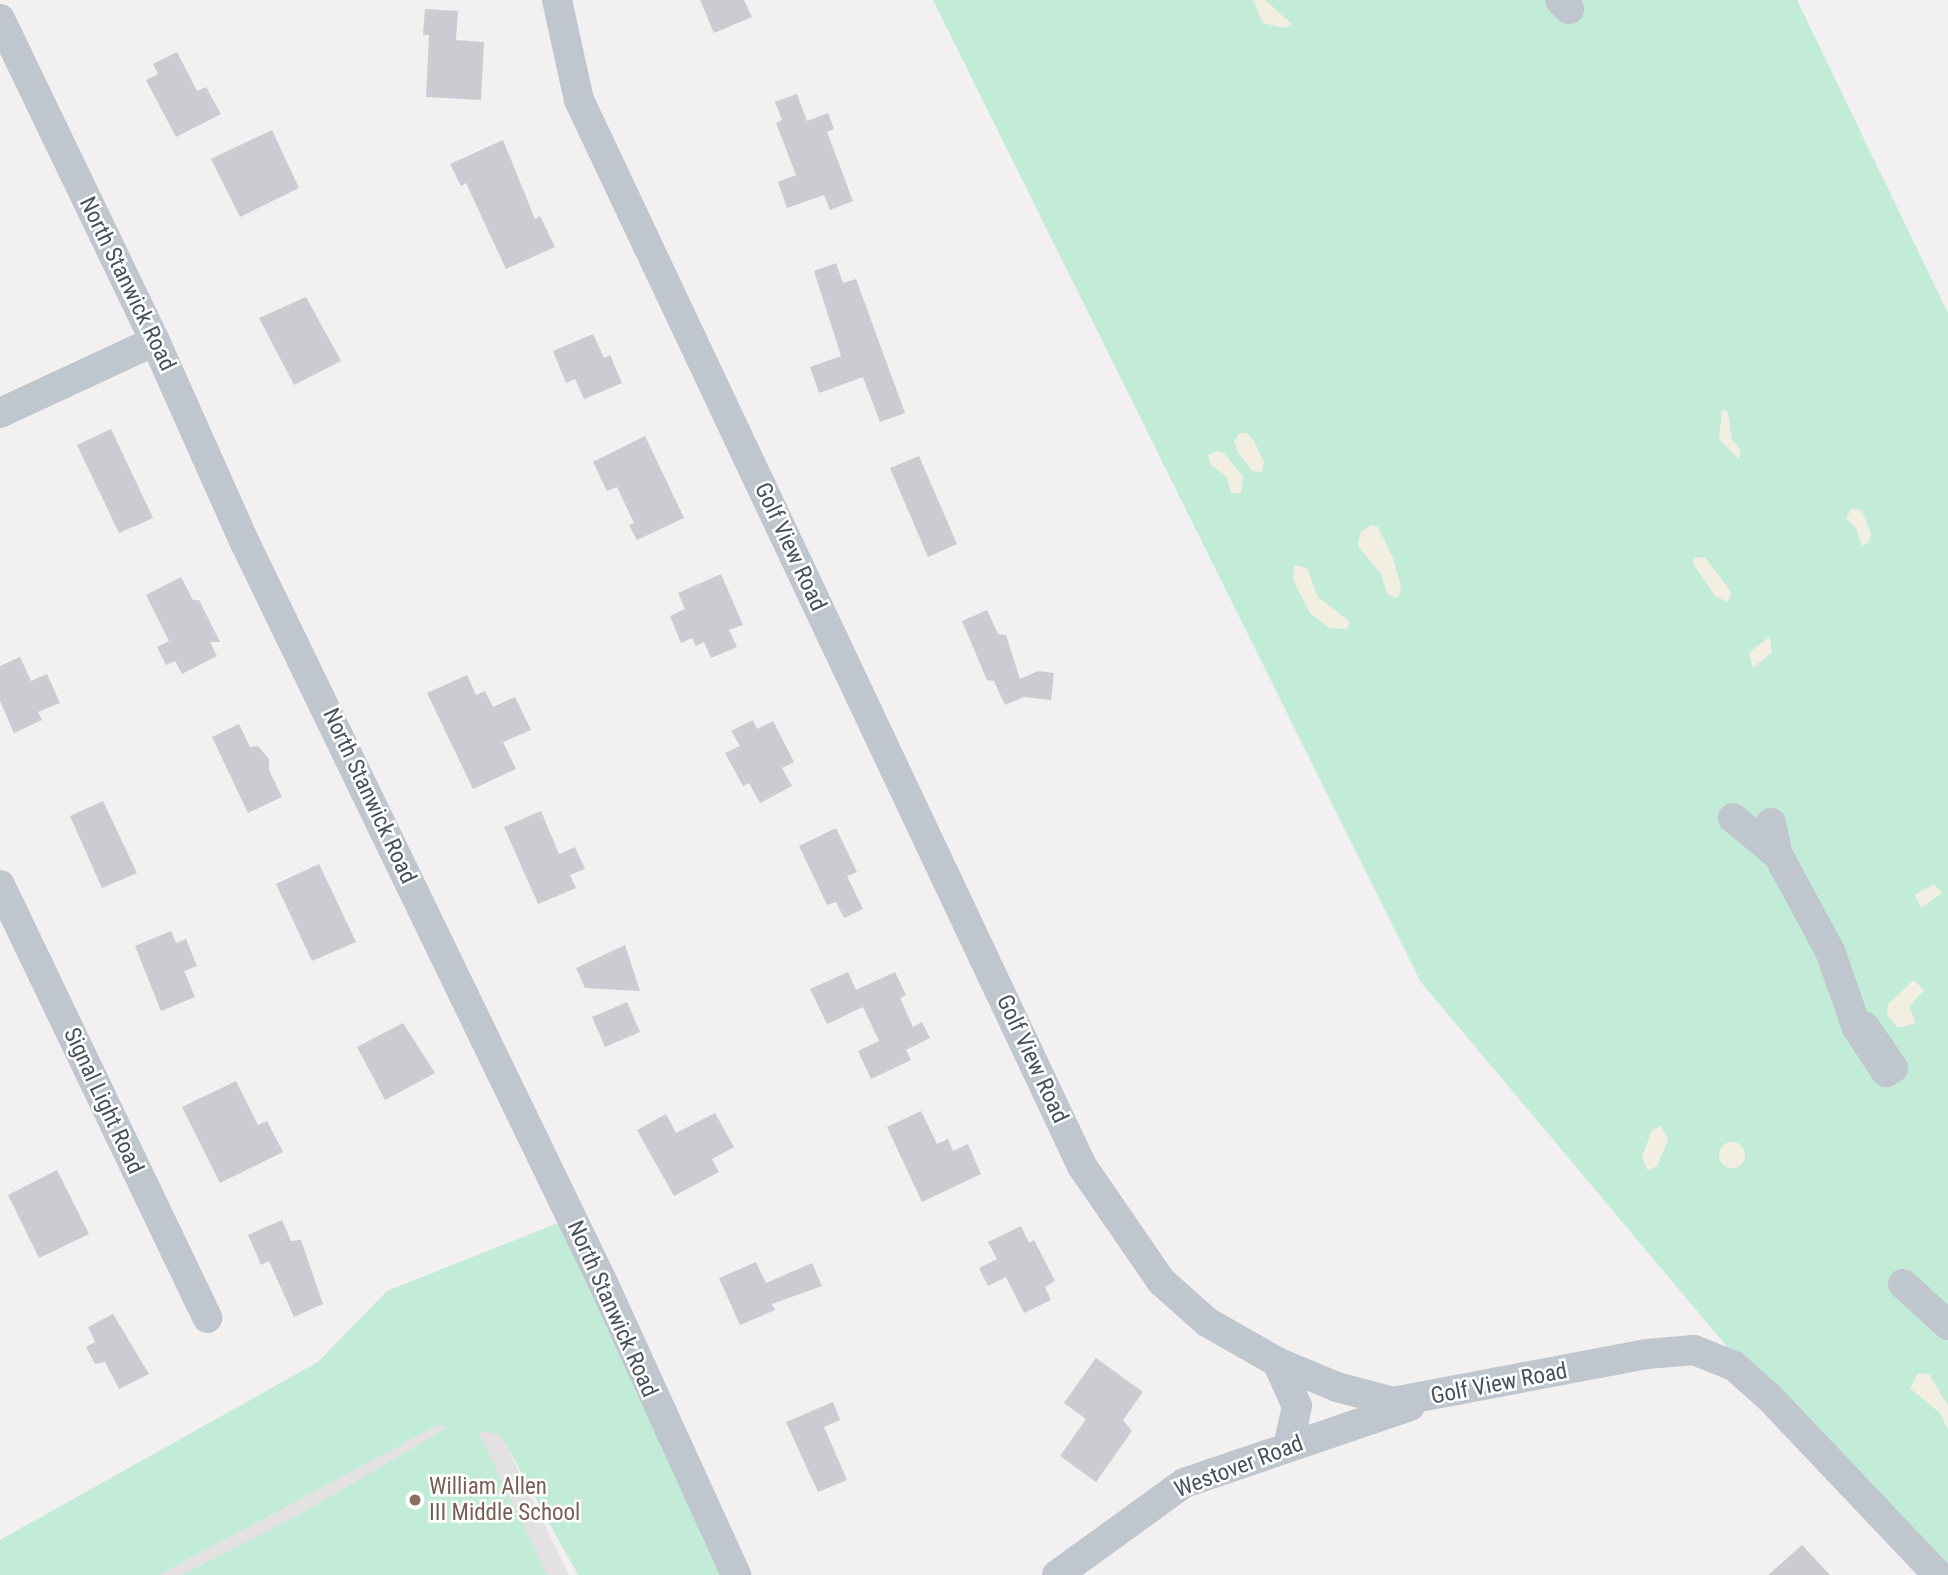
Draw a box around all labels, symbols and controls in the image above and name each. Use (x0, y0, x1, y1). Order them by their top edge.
street label: North Stanwick Road (73, 193, 181, 375)
street label: Golf View Road (748, 478, 832, 616)
street label: North Stanwick Road (316, 704, 422, 888)
street label: Golf View Road (990, 990, 1074, 1128)
street label: Signal Light Road (57, 1023, 149, 1179)
street label: North Stanwick Road (561, 1217, 663, 1401)
street label: Golf View Road (1428, 1357, 1570, 1411)
street label: Westover Road (1171, 1430, 1307, 1504)
place label: William Allen III Middle School (429, 1473, 580, 1527)
marker: William Allen III Middle School (407, 1492, 423, 1508)

